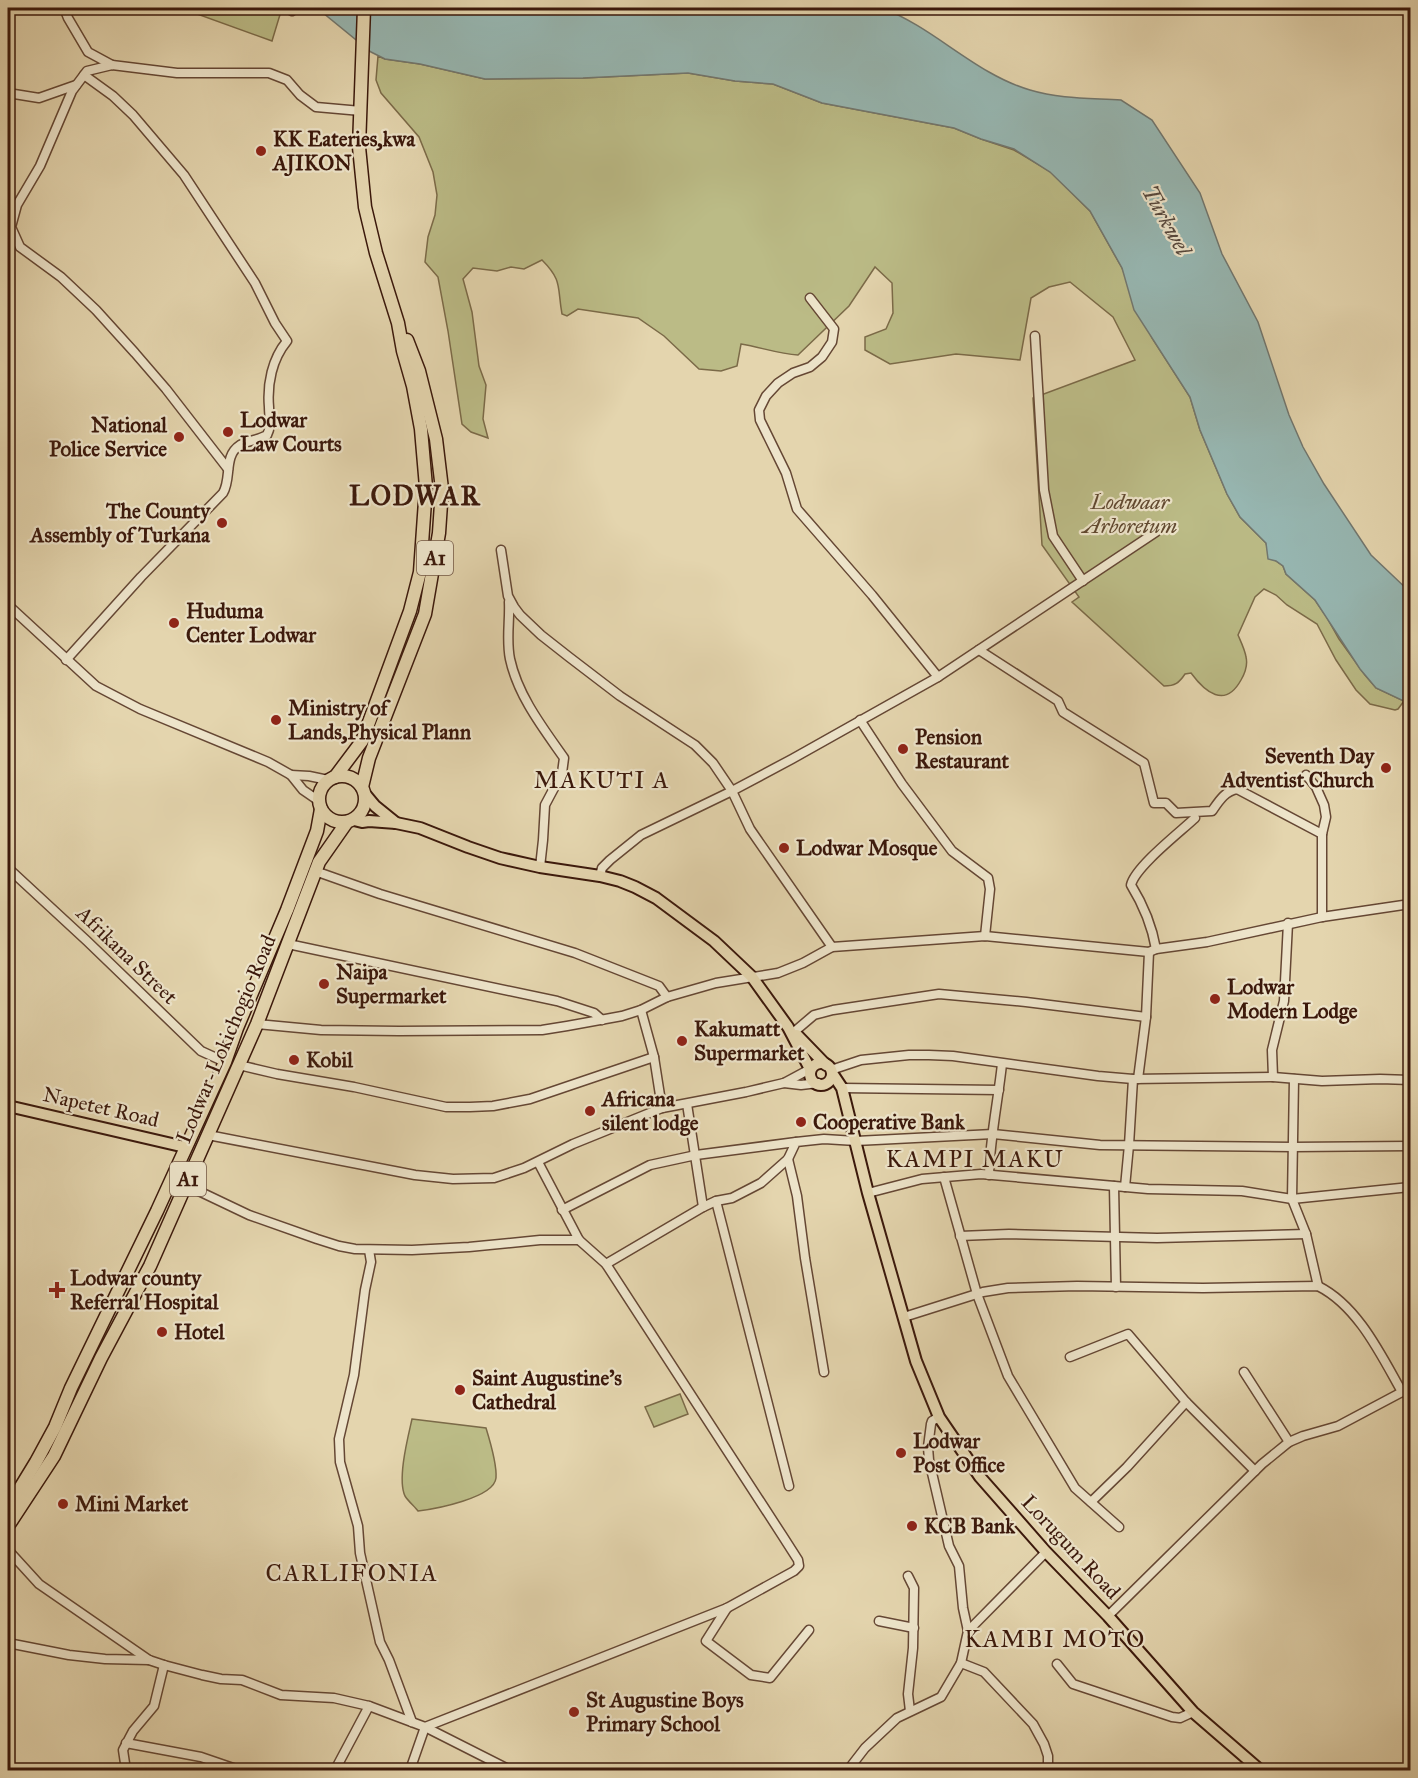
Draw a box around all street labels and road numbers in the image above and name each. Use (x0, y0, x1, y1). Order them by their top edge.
road number: A1 (417, 541, 453, 575)
street label: Afrikana Street (70, 900, 183, 1010)
street label: Lodwar-Lokichogio Road (170, 930, 282, 1147)
street label: Napetet Road (40, 1081, 162, 1133)
road number: A1 (170, 1162, 206, 1196)
street label: Lorugum Road (1016, 1489, 1126, 1605)

